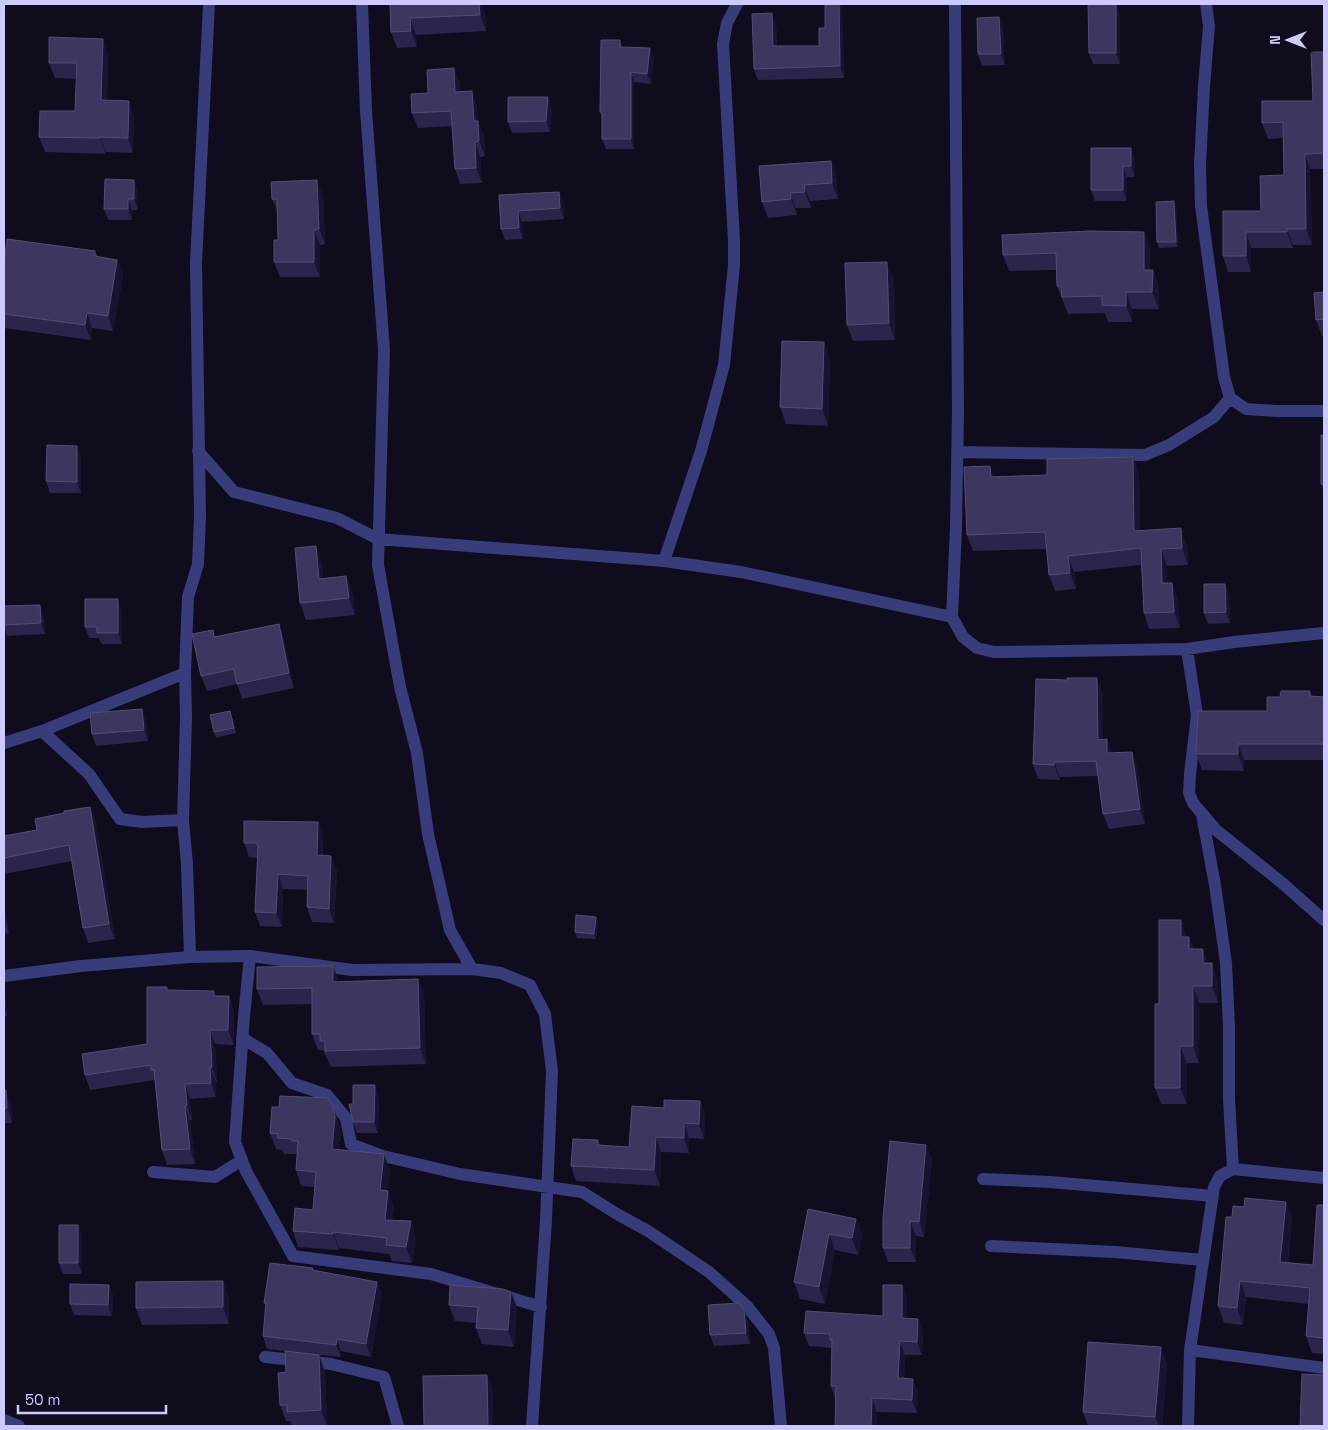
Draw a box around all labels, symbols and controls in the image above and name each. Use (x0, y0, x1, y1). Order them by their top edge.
north arrow (1263, 15, 1313, 65)
text: N (1266, 35, 1284, 45)
scale bar (18, 1382, 165, 1414)
text: 50 m (25, 1390, 60, 1409)

